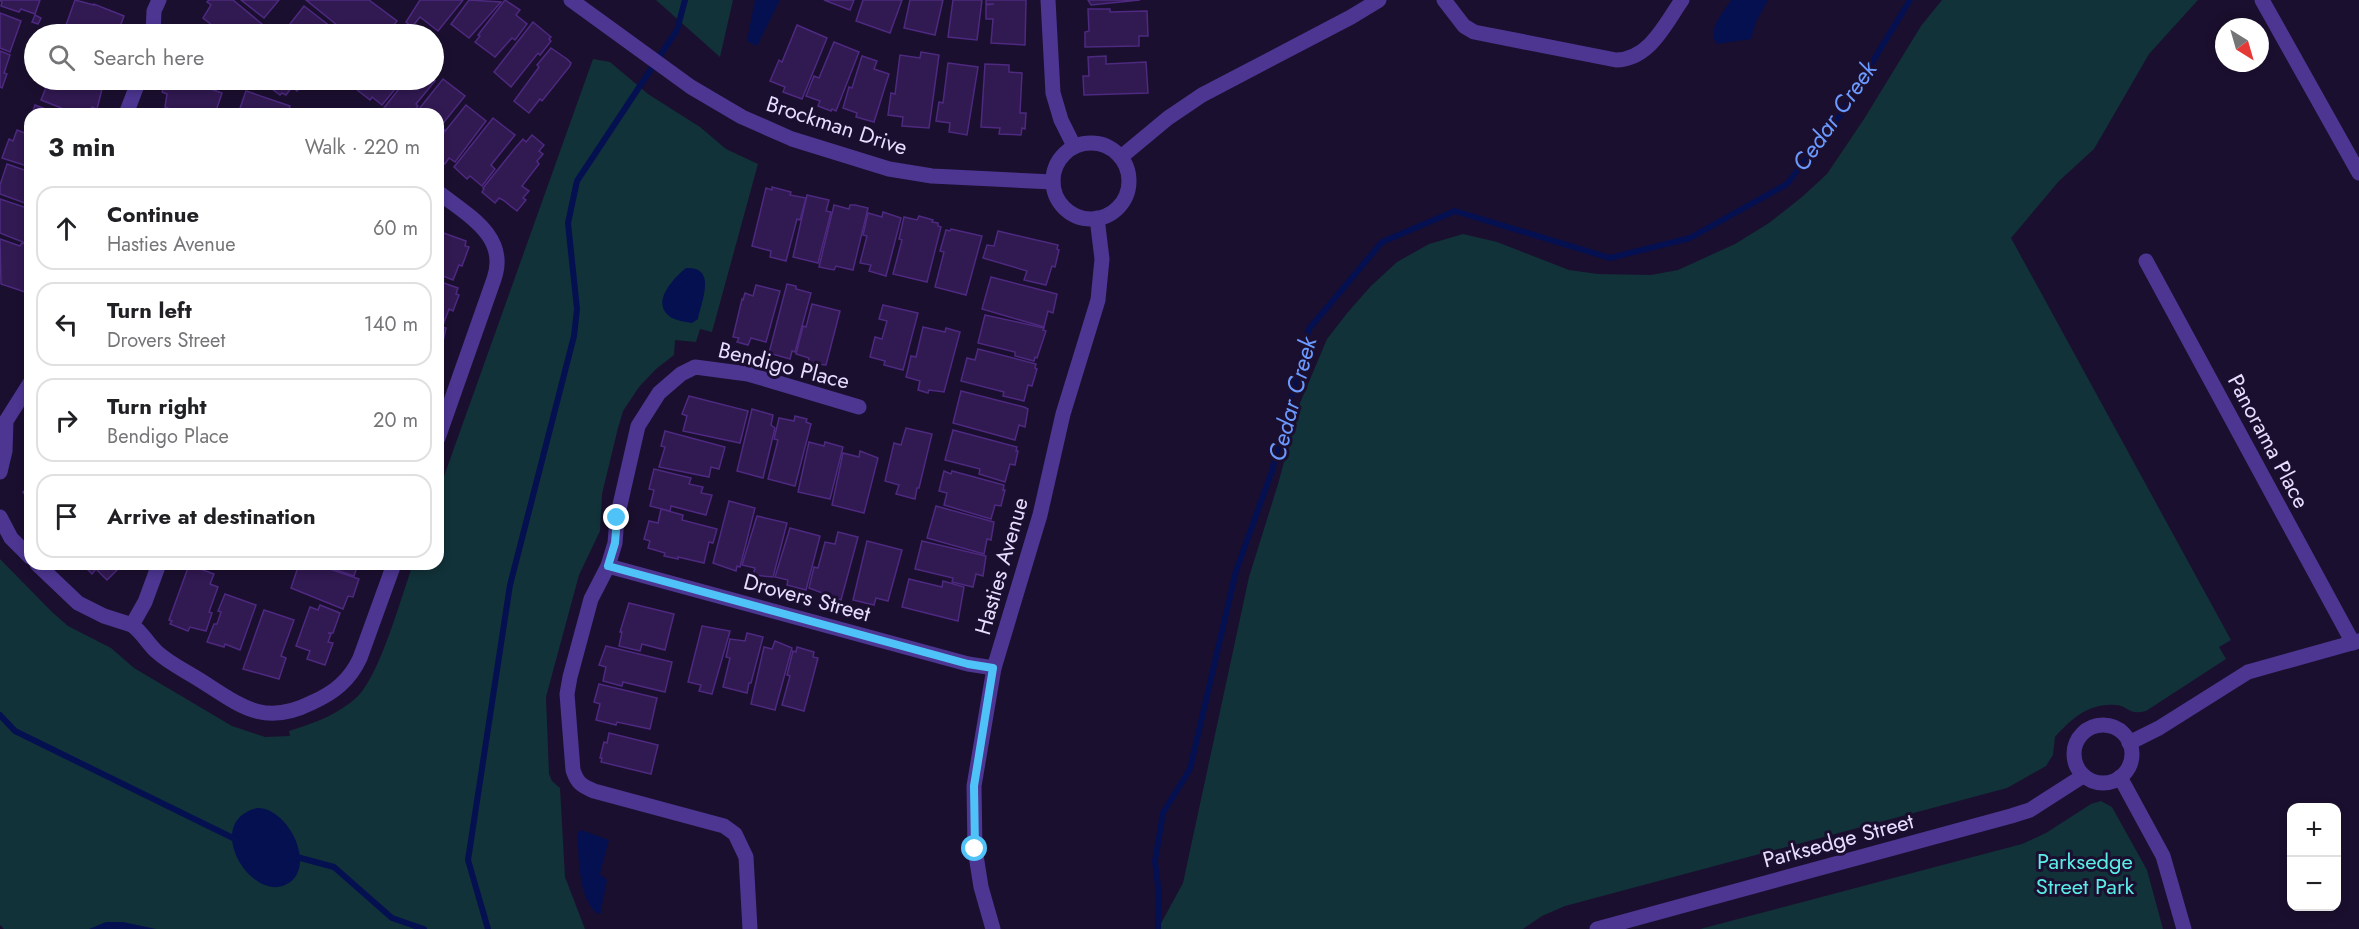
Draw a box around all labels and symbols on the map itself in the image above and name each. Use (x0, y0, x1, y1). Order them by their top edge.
north arrow (2215, 18, 2269, 72)
water label: Cedar Creek (1783, 52, 1886, 178)
street label: Brockman Drive (762, 87, 912, 163)
water label: Cedar Creek (1259, 331, 1326, 465)
street label: Bendigo Place (715, 333, 853, 397)
street label: Panorama Place (2220, 368, 2318, 514)
street label: Hasties Avenue (966, 494, 1036, 638)
route end (603, 504, 629, 530)
street label: Drovers Street (740, 565, 875, 629)
street label: Parksedge Street (1759, 804, 1918, 876)
route start (961, 835, 987, 861)
park label: Parksedge Street Park (2036, 845, 2134, 902)

